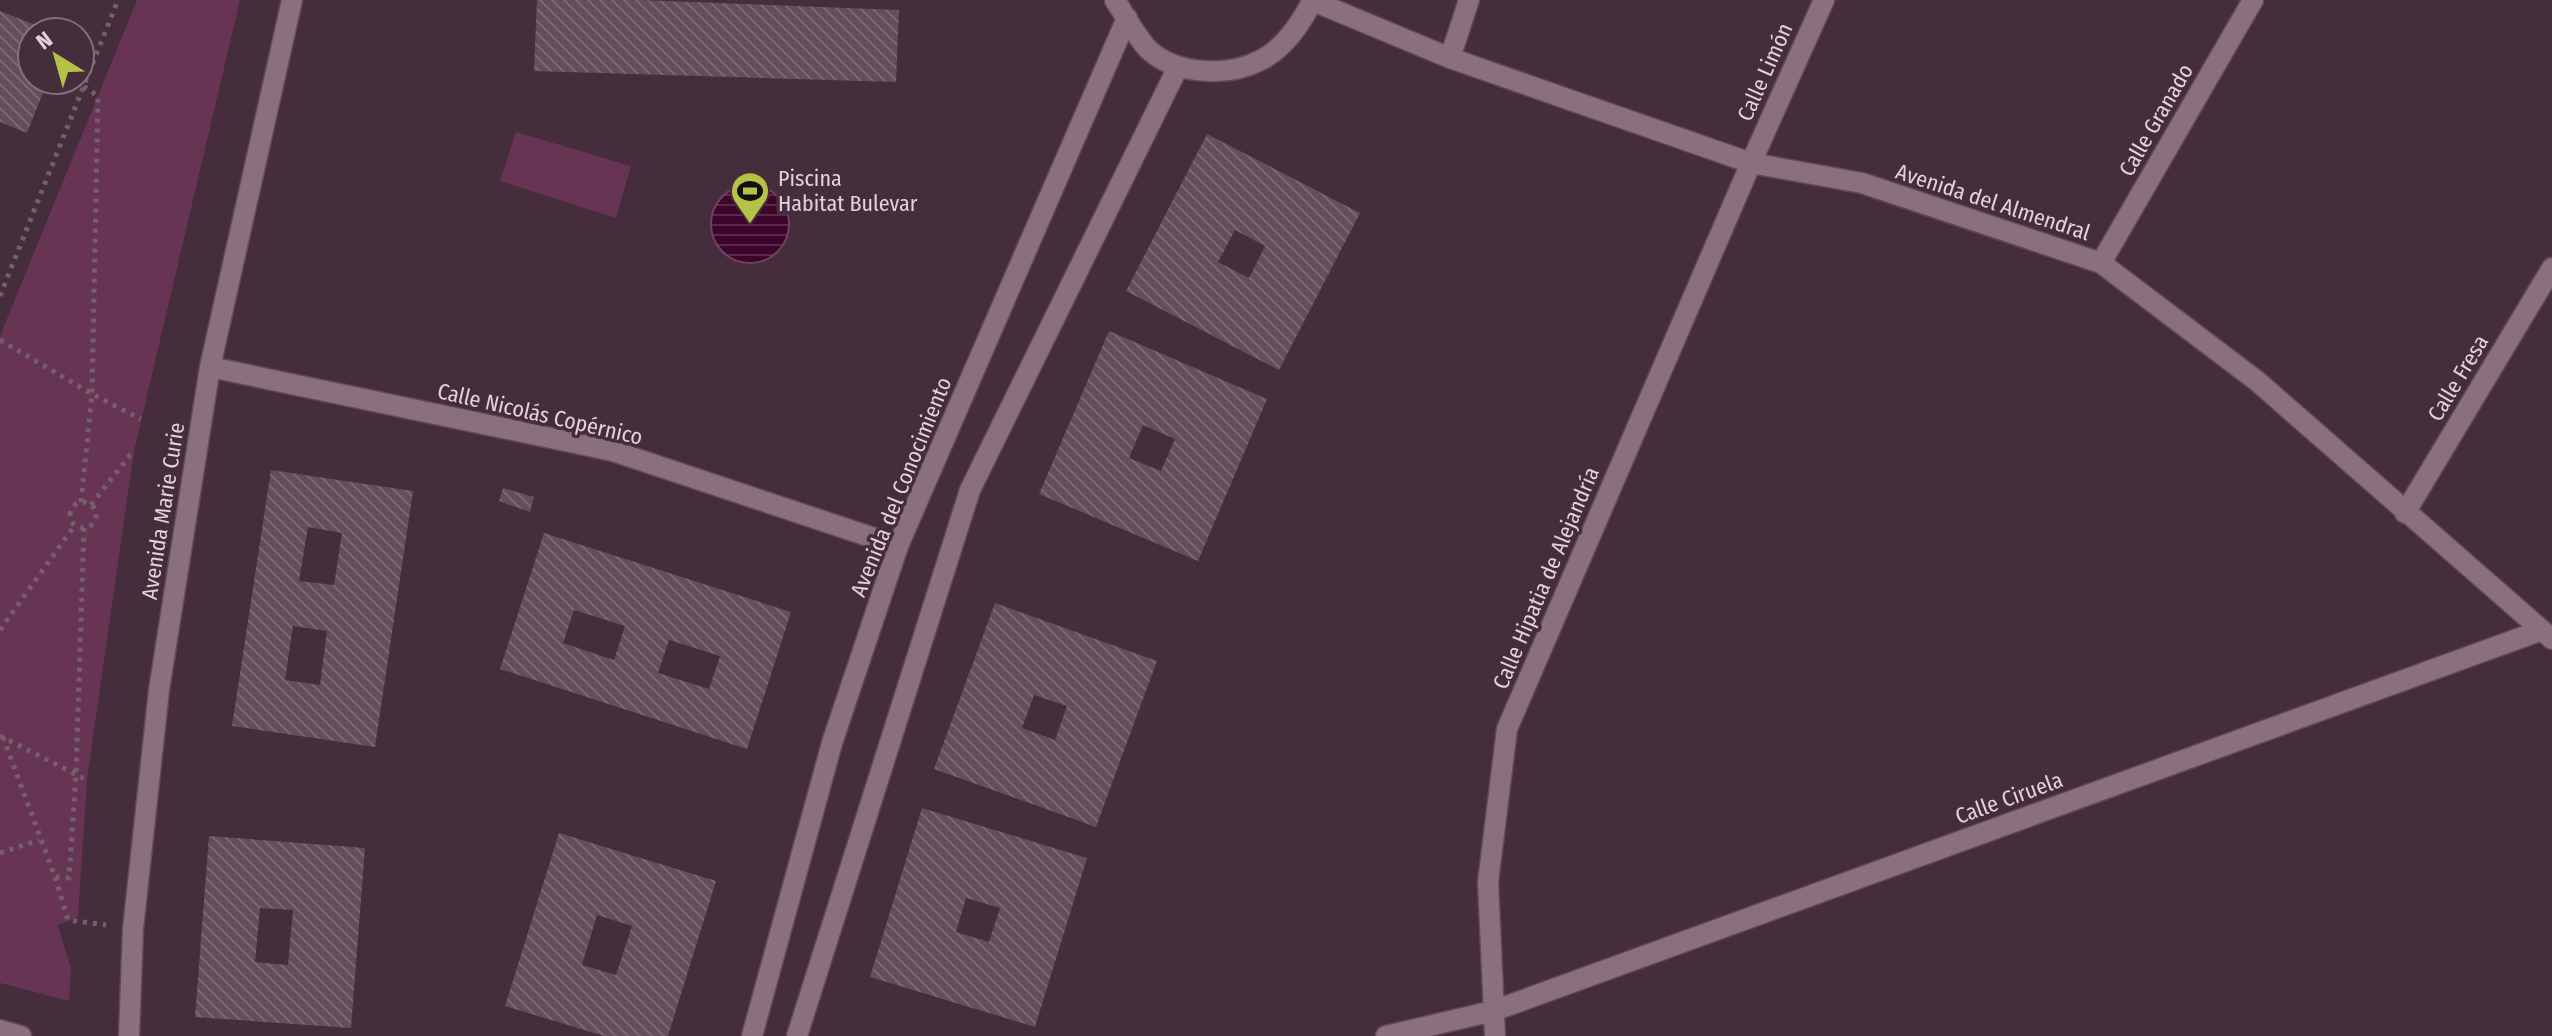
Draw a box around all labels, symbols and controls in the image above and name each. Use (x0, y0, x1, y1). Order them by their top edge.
north arrow (16, 16, 96, 96)
street label: Calle Limón (1731, 19, 1799, 125)
text: N (31, 26, 58, 55)
street label: Calle Granado (2113, 59, 2199, 181)
street label: Avenida del Almendral (1892, 158, 2094, 246)
place label: Piscina Habitat Bulevar (778, 165, 918, 217)
sports icon: Piscina Habitat Bulevar (729, 170, 771, 225)
street label: Calle Fresa (2422, 330, 2494, 426)
street label: Avenida del Conocimiento (845, 373, 957, 601)
street label: Calle Nicolás Copérnico (435, 377, 645, 451)
street label: Avenida Marie Curie (136, 420, 190, 602)
street label: Calle Hipatia de Alejandría (1487, 463, 1605, 693)
street label: Calle Ciruela (1952, 766, 2066, 830)

